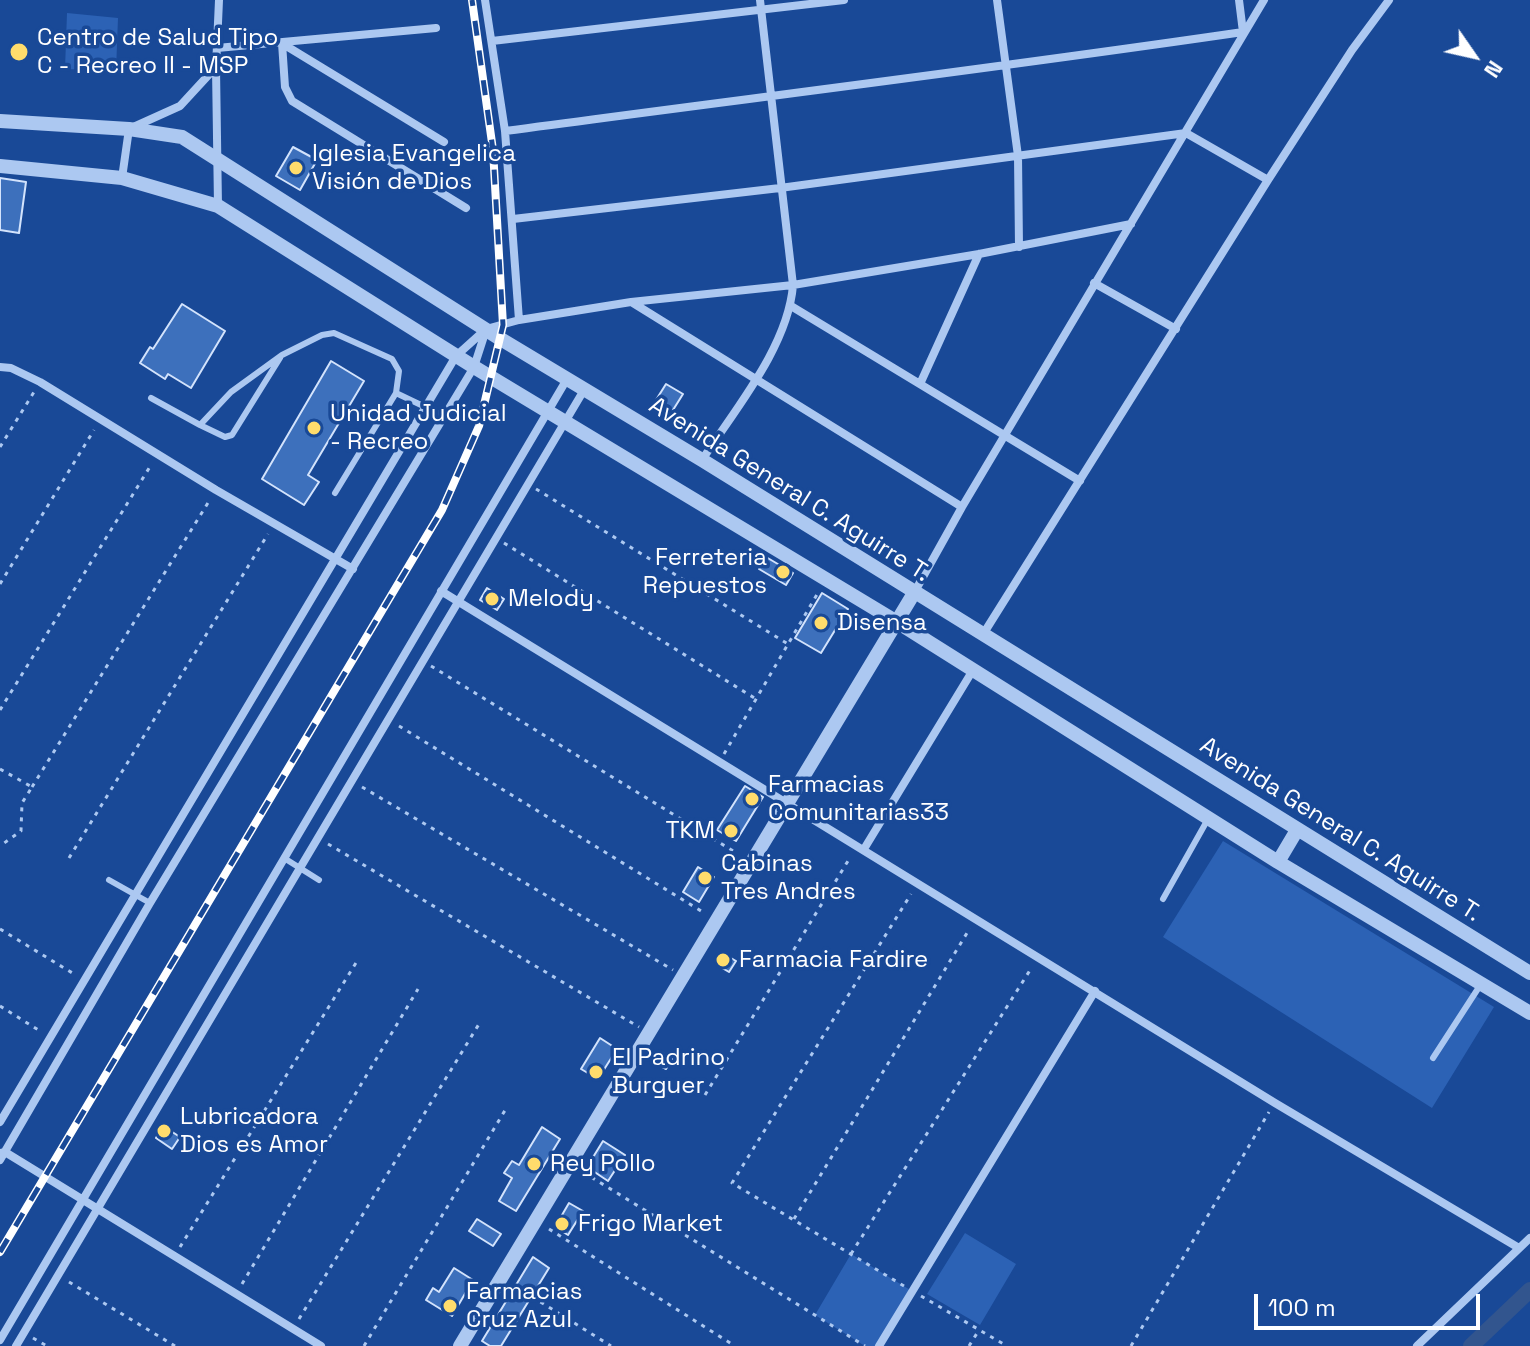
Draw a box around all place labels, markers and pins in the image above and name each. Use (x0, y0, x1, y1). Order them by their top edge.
place label: Centro de Salud Tipo C - Recreo II - MSP (37, 24, 278, 80)
marker: Centro de Salud Tipo C - Recreo II - MSP (8, 41, 30, 63)
place label: Iglesia Evangelica Visión de Dios (312, 140, 516, 196)
marker: Iglesia Evangelica Visión de Dios (287, 159, 305, 177)
place label: Unidad Judicial - Recreo (330, 400, 507, 456)
marker: Unidad Judicial - Recreo (305, 419, 323, 437)
place label: Ferreteria Repuestos (643, 544, 767, 600)
marker: Ferreteria Repuestos (774, 563, 792, 581)
place label: Melody (508, 585, 594, 613)
marker: Melody (483, 590, 501, 608)
place label: Disensa (837, 609, 927, 637)
marker: Disensa (812, 614, 830, 632)
place label: Farmacias Comunitarias33 (768, 771, 949, 827)
marker: Farmacias Comunitarias33 (743, 790, 761, 808)
place label: TKM (665, 817, 715, 845)
marker: TKM (722, 822, 740, 840)
place label: Cabinas Tres Andres (721, 850, 856, 906)
marker: Cabinas Tres Andres (696, 869, 714, 887)
place label: Farmacia Fardire (739, 946, 928, 974)
marker: Farmacia Fardire (714, 951, 732, 969)
place label: El Padrino Burguer (612, 1044, 725, 1100)
marker: El Padrino Burguer (587, 1063, 605, 1081)
place label: Lubricadora Dios es Amor (180, 1103, 328, 1159)
marker: Lubricadora Dios es Amor (155, 1122, 173, 1140)
place label: Rey Pollo (550, 1150, 656, 1178)
marker: Rey Pollo (525, 1155, 543, 1173)
place label: Frigo Market (578, 1210, 723, 1238)
marker: Frigo Market (553, 1215, 571, 1233)
place label: Farmacias Cruz Azul (466, 1278, 582, 1334)
marker: Farmacias Cruz Azul (441, 1297, 459, 1315)

